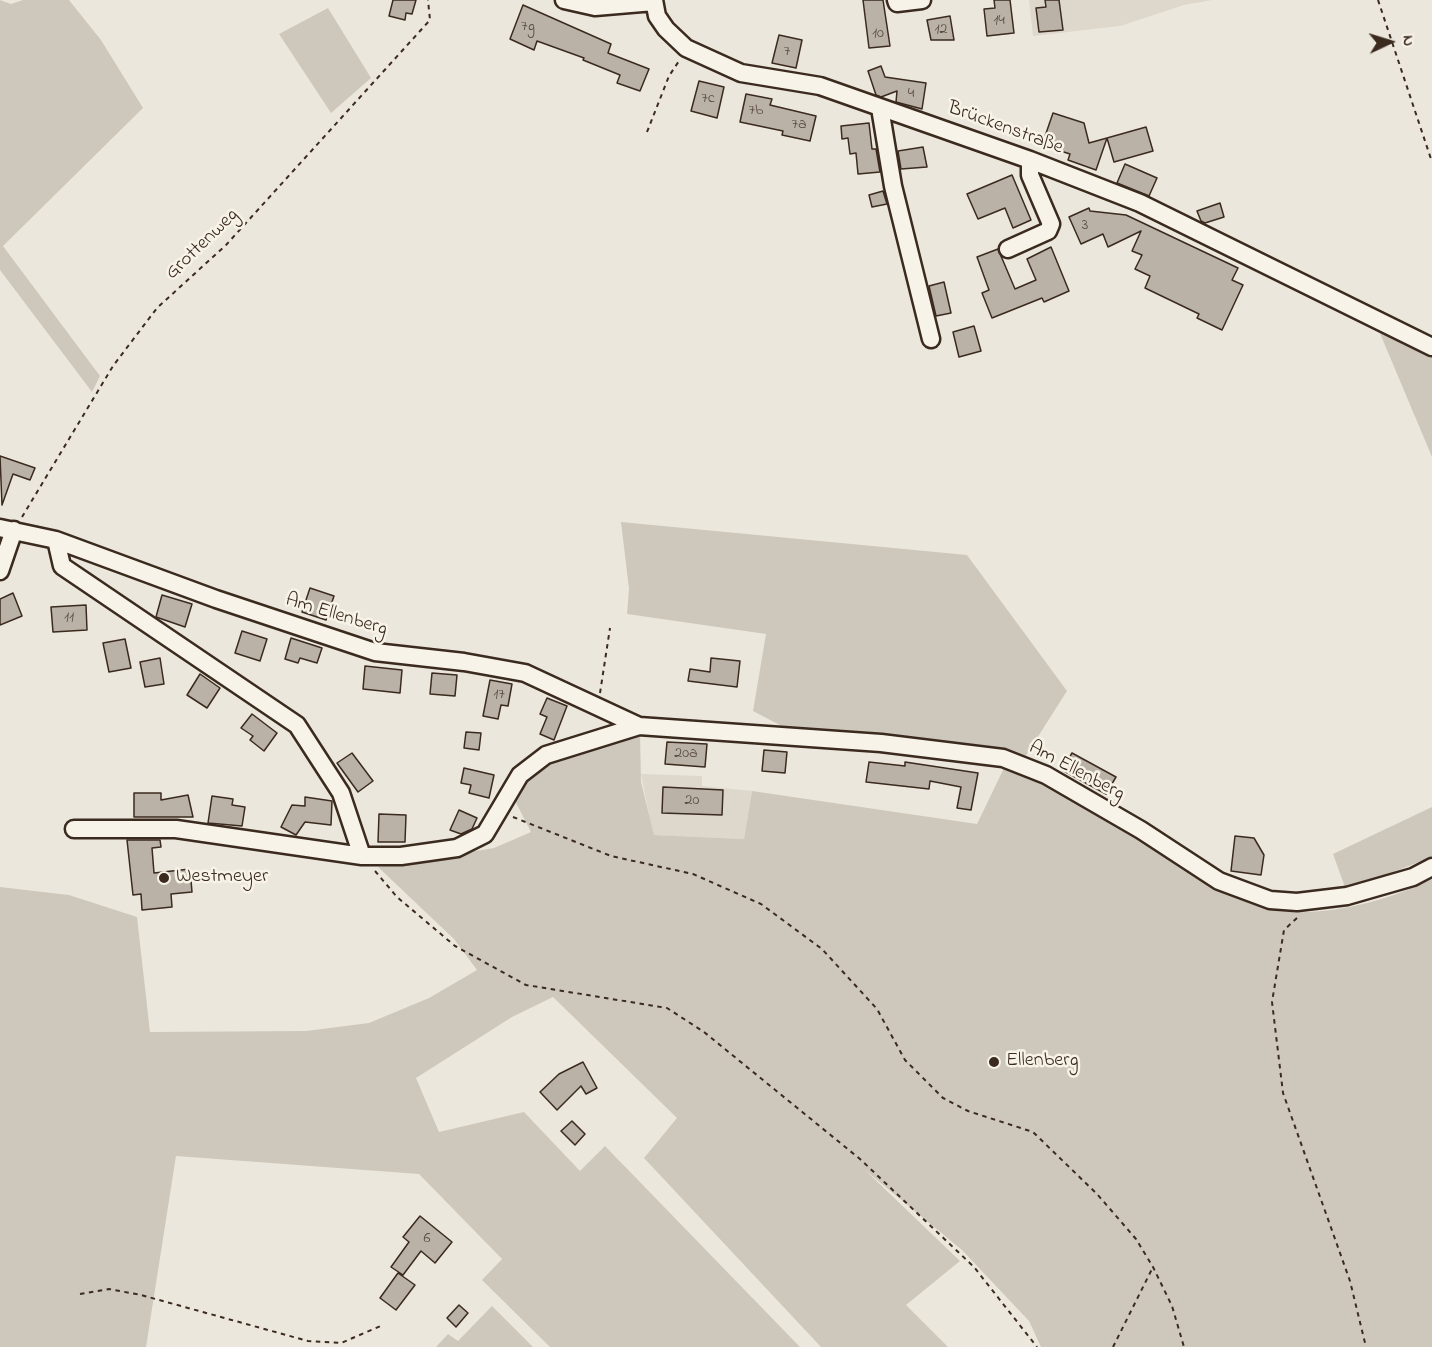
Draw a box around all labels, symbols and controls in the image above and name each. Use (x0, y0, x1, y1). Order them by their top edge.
house number: 14 (993, 11, 1005, 31)
north arrow (1360, 12, 1420, 72)
house number: 7g (521, 17, 535, 37)
house number: 12 (934, 20, 948, 40)
house number: 10 (872, 24, 884, 44)
text: N (1396, 35, 1420, 47)
house number: 7 (784, 42, 790, 62)
house number: 4 (908, 84, 914, 104)
house number: 7c (701, 89, 715, 109)
street label: Brückenstraße (944, 97, 1066, 161)
house number: 7b (748, 101, 764, 121)
house number: 7a (791, 115, 807, 135)
street label: Grottenweg (161, 204, 245, 286)
house number: 3 (1082, 216, 1088, 236)
street label: Am Ellenberg (282, 589, 390, 643)
house number: 11 (64, 608, 74, 628)
house number: 17 (493, 685, 505, 705)
street label: Am Ellenberg (1024, 737, 1128, 807)
house number: 20a (674, 744, 698, 764)
house number: 20 (685, 791, 699, 811)
place label: Westmeyer (176, 866, 268, 890)
marker: Westmeyer (157, 871, 171, 885)
place label: Ellenberg (1006, 1050, 1078, 1074)
marker: Ellenberg (987, 1055, 1001, 1069)
house number: 6 (423, 1229, 431, 1249)

